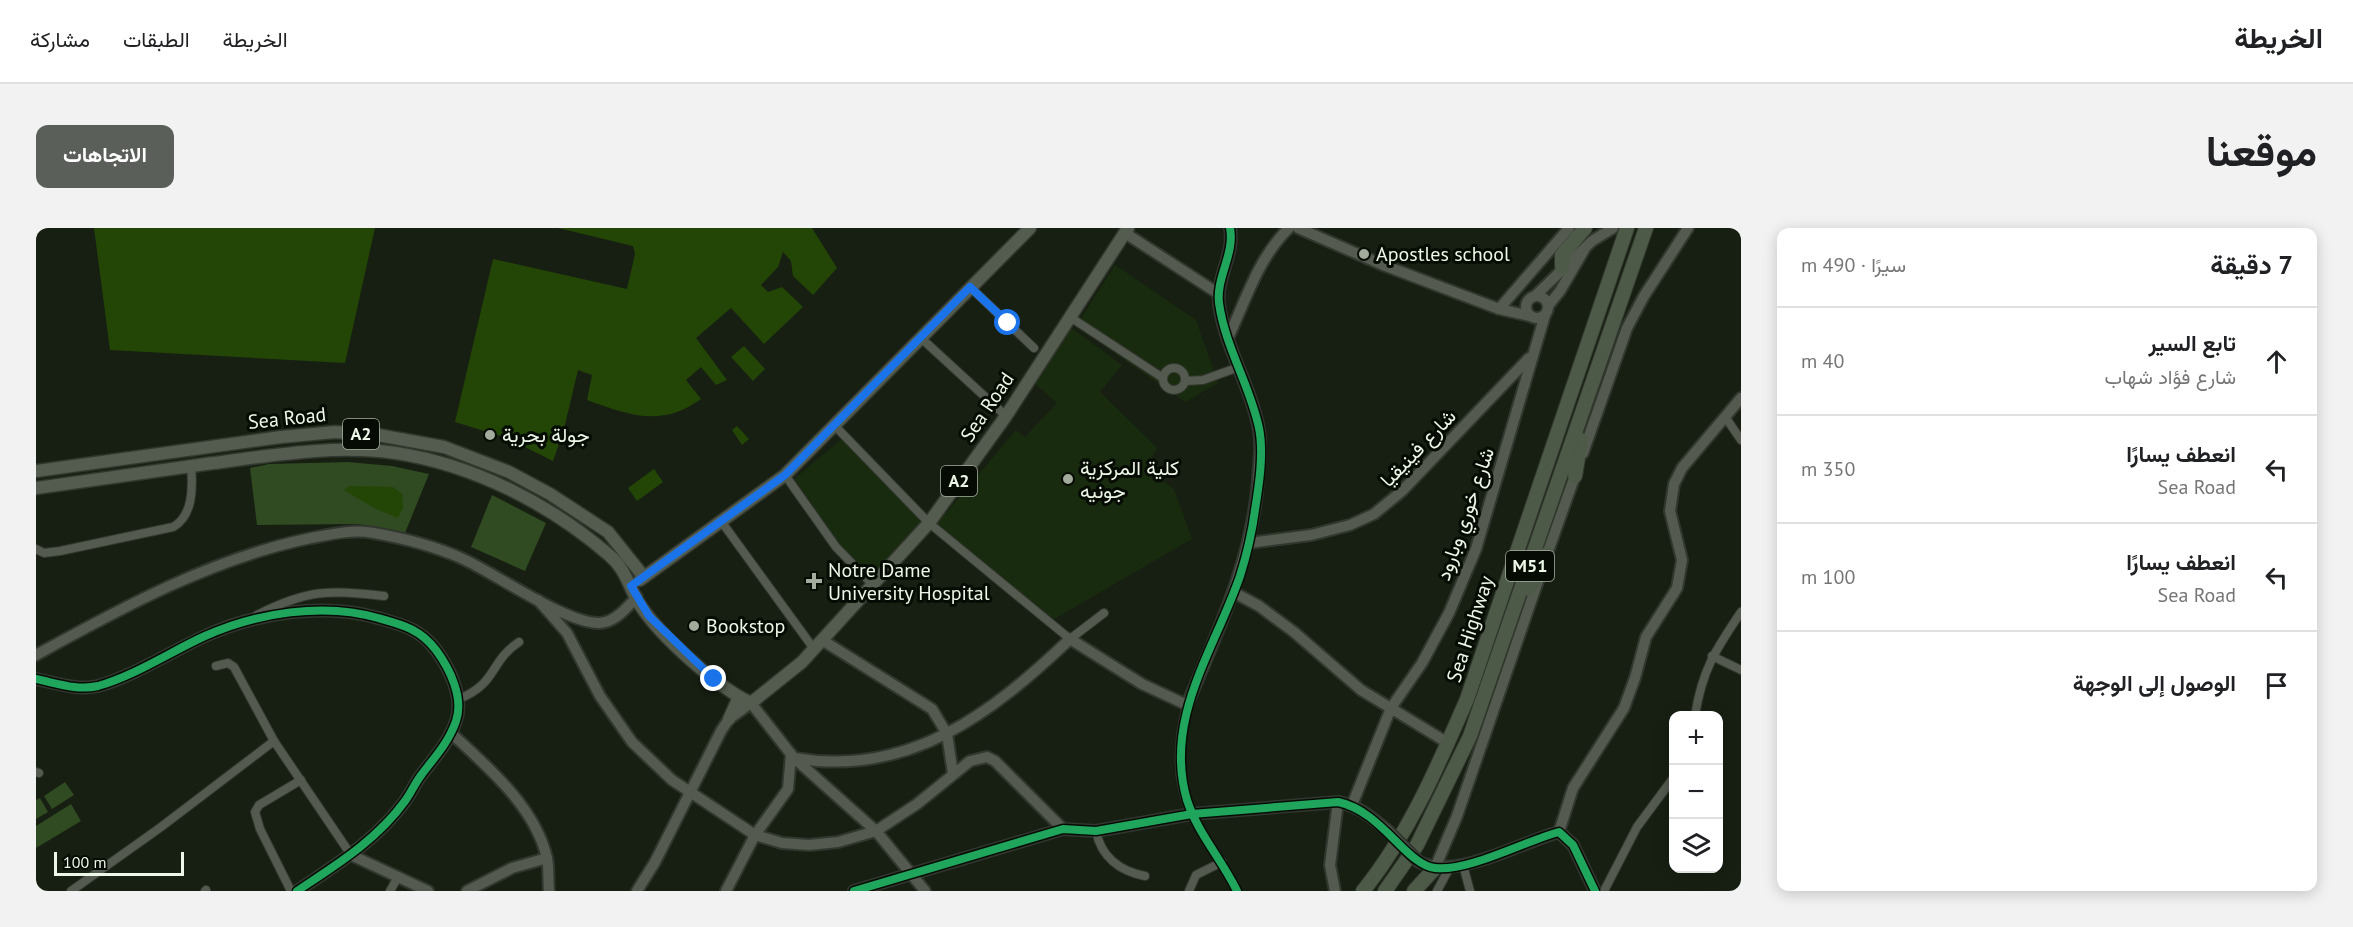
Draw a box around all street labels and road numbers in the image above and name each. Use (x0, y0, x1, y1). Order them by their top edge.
street label: Sea Road (954, 367, 1020, 447)
street label: Sea Road (247, 401, 327, 435)
street label: شارع فينيقيا (1374, 404, 1462, 493)
road number: A2 (343, 419, 379, 449)
street label: شارع خوري وبارود (1430, 444, 1504, 585)
road number: A2 (941, 466, 977, 496)
road number: M51 (1506, 551, 1554, 581)
street label: Sea Highway (1441, 572, 1500, 686)

